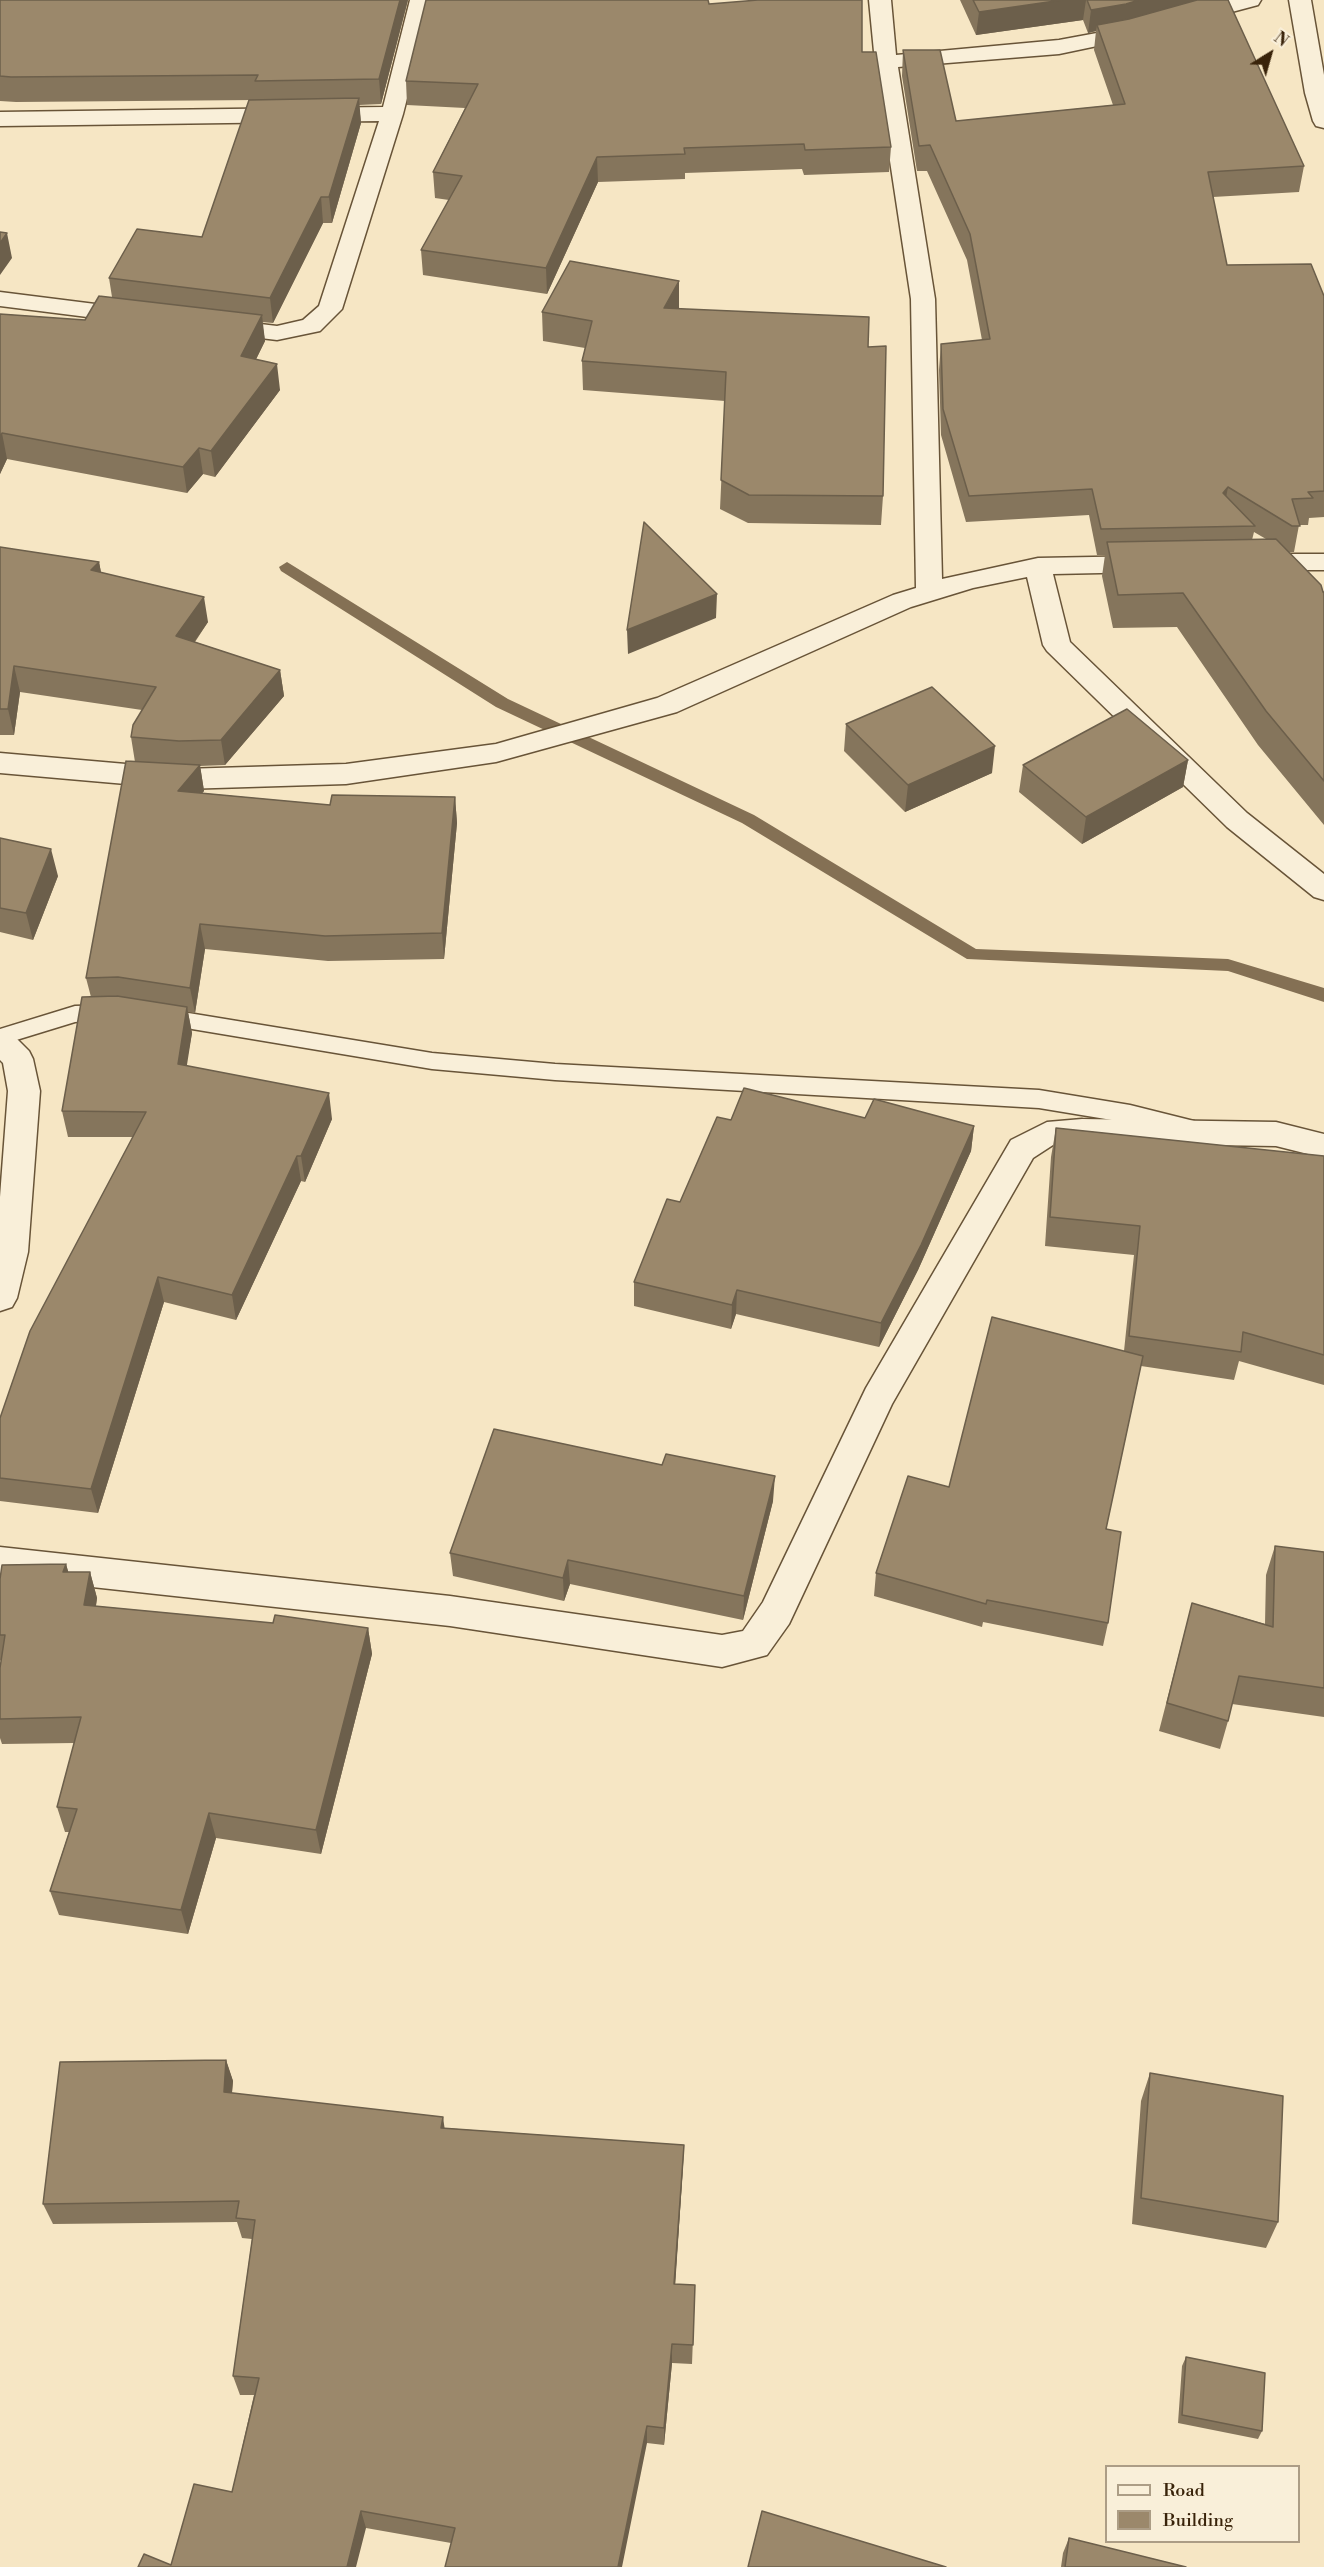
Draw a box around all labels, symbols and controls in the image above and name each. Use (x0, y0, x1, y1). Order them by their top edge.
north arrow (1240, 24, 1300, 84)
text: N (1270, 28, 1292, 51)
legend (1105, 2465, 1300, 2543)
text: Road (1163, 2479, 1205, 2502)
text: Building (1163, 2509, 1233, 2532)

